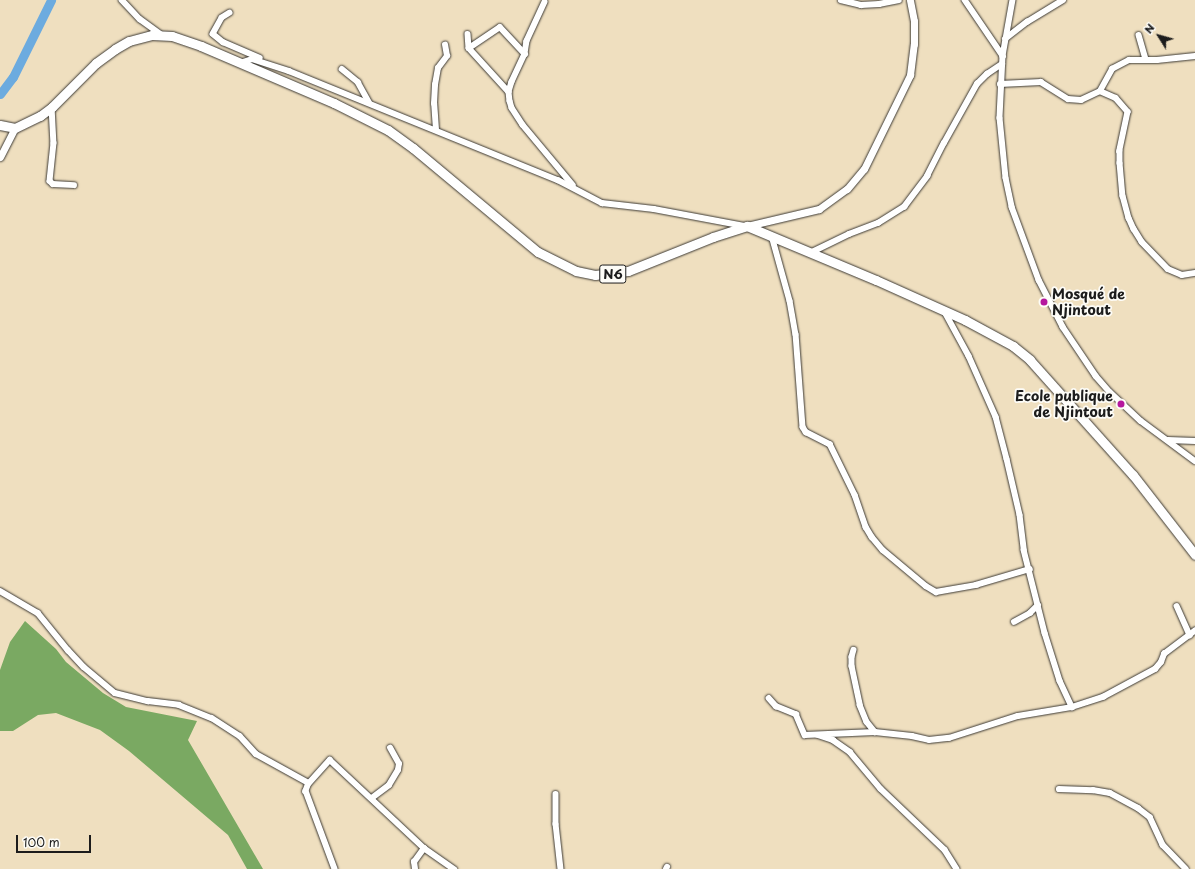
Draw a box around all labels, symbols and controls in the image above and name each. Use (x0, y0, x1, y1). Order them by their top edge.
north arrow (1139, 16, 1179, 56)
text: N (1140, 20, 1158, 37)
road number: N6 (599, 263, 627, 285)
place label: Mosqué de Njintout (1052, 286, 1126, 318)
marker: Mosqué de Njintout (1039, 297, 1049, 307)
place label: Ecole publique de Njintout (1014, 388, 1113, 420)
marker: Ecole publique de Njintout (1116, 399, 1126, 409)
scale bar (18, 827, 93, 853)
text: 100 m (23, 833, 60, 851)

